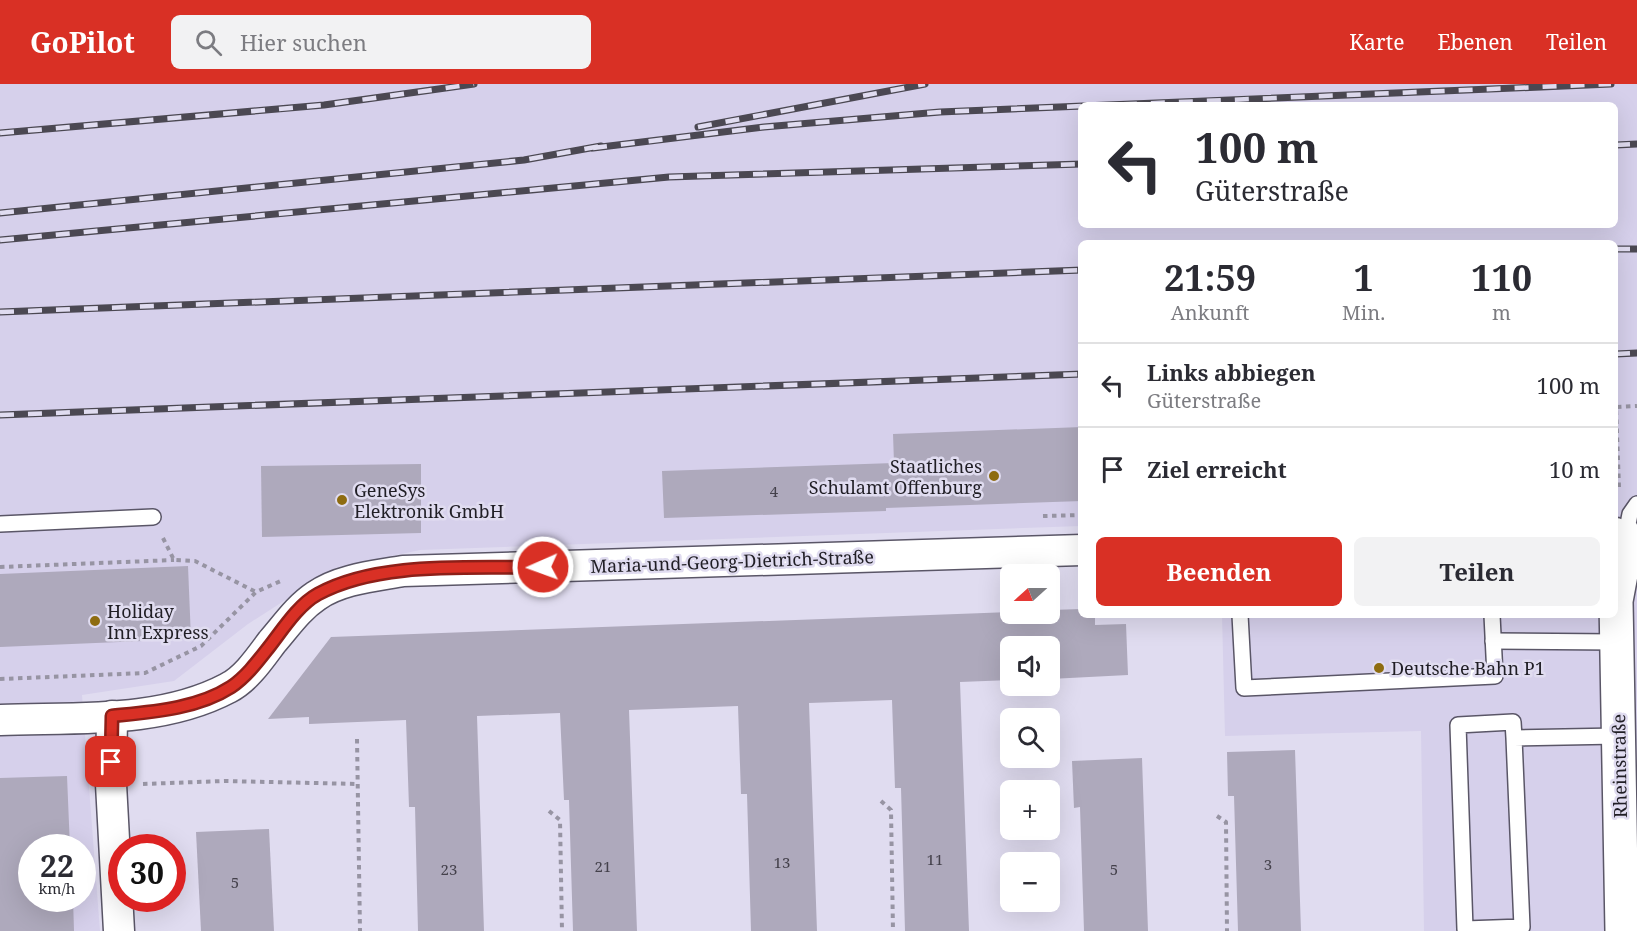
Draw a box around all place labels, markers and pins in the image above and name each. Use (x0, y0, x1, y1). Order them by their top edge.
place label: Staatliches Schulamt Offenburg (809, 454, 982, 499)
marker: Staatliches Schulamt Offenburg (987, 469, 1001, 483)
place label: GeneSys Elektronik GmbH (354, 478, 504, 523)
marker: GeneSys Elektronik GmbH (335, 493, 349, 507)
place label: Holiday Inn Express (107, 599, 209, 644)
marker: Holiday Inn Express (88, 614, 102, 628)
place label: Deutsche Bahn P1 (1391, 656, 1545, 680)
marker: Deutsche Bahn P1 (1372, 661, 1386, 675)
pin (85, 736, 136, 787)

